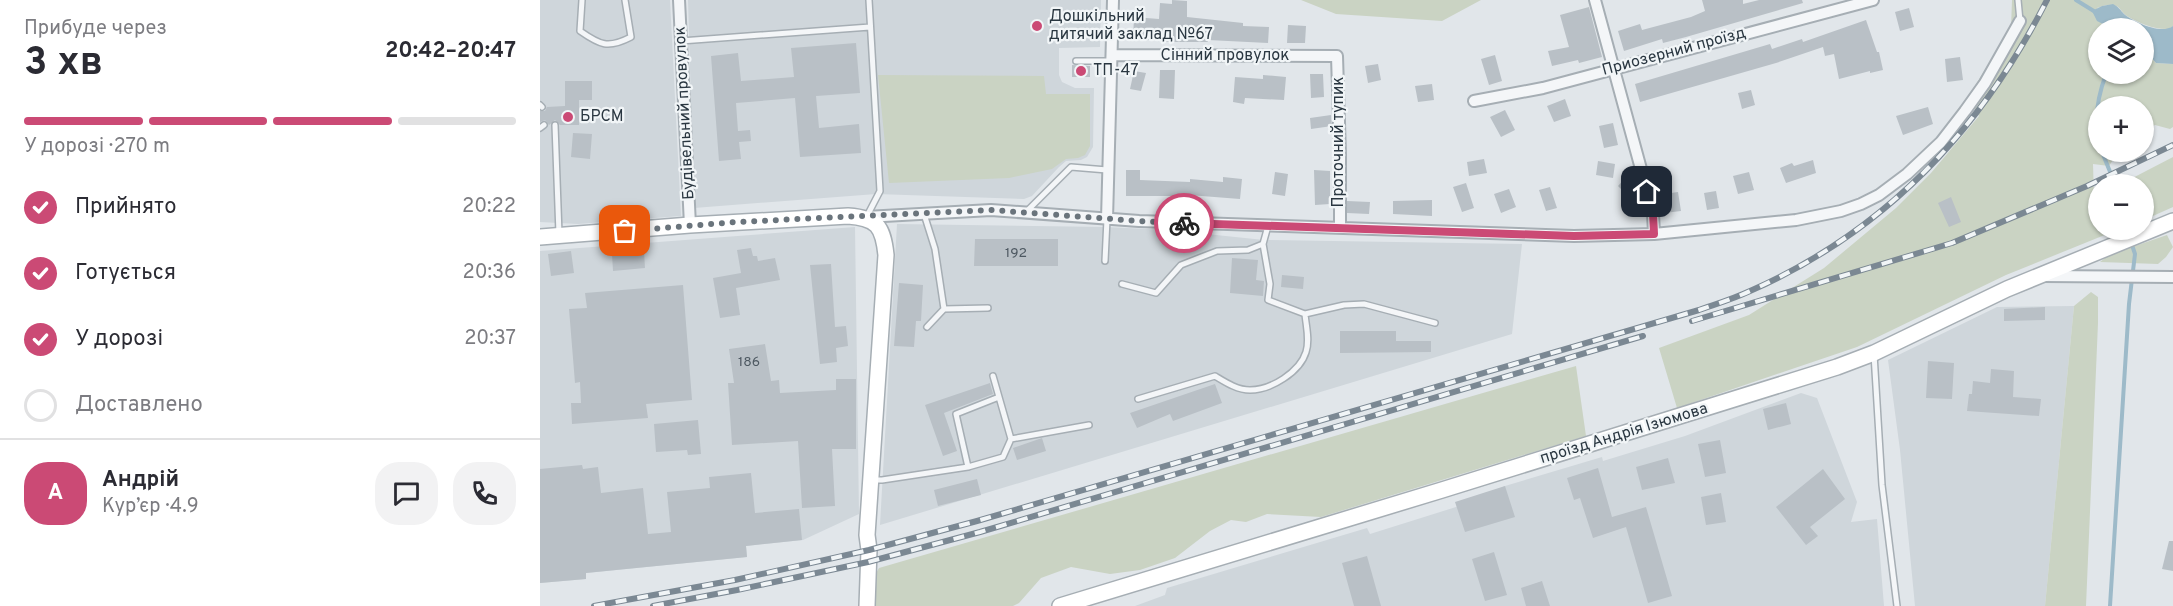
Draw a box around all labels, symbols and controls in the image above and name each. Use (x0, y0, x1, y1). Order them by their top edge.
place label: Дошкільний дитячий заклад №67 (1049, 7, 1213, 45)
text: Прибуде через (24, 16, 167, 42)
map controls (2088, 18, 2154, 240)
button: layers (2088, 18, 2154, 84)
marker: Дошкільний дитячий заклад №67 (1030, 19, 1044, 33)
street label: Приозерний проїзд (1600, 23, 1748, 81)
street label: Будівельний провулок (670, 26, 700, 200)
text: 20:42–20:47 (385, 38, 516, 65)
text: 3 хв (24, 40, 103, 89)
street label: Сінний провулок (1161, 46, 1289, 66)
place label: ТП-47 (1093, 61, 1139, 81)
marker: ТП-47 (1074, 64, 1088, 78)
street label: Проточний тупик (1329, 77, 1349, 208)
button: + (2088, 96, 2154, 162)
place label: БРСМ (580, 107, 624, 127)
marker: БРСМ (561, 110, 575, 124)
text: У дорозі · 270 m (24, 134, 170, 160)
pin (1621, 166, 1672, 217)
button: − (2088, 174, 2154, 240)
icon: home (1630, 175, 1663, 208)
icon: check (24, 191, 57, 224)
courier (1154, 193, 1214, 253)
text: Прийнято (75, 194, 176, 221)
text: 20:22 (462, 194, 516, 220)
pin (599, 205, 650, 256)
icon: bike (1168, 207, 1201, 240)
icon: bag (608, 214, 641, 247)
house number: 192 (1005, 245, 1027, 262)
icon: check (24, 257, 57, 290)
text: Готується (75, 260, 176, 287)
text: 20:36 (462, 260, 516, 286)
icon: check (24, 323, 57, 356)
text: У дорозі (75, 326, 163, 353)
text: 20:37 (464, 326, 516, 352)
house number: 186 (738, 354, 760, 371)
text: Доставлено (75, 392, 203, 419)
street label: проїзд Андрія Ізюмова (1538, 399, 1710, 469)
button: chat (375, 462, 438, 525)
button: phone (453, 462, 516, 525)
text: Андрій (102, 467, 179, 494)
text: А (48, 480, 63, 507)
text: Кур’єр · 4.9 (102, 494, 199, 520)

